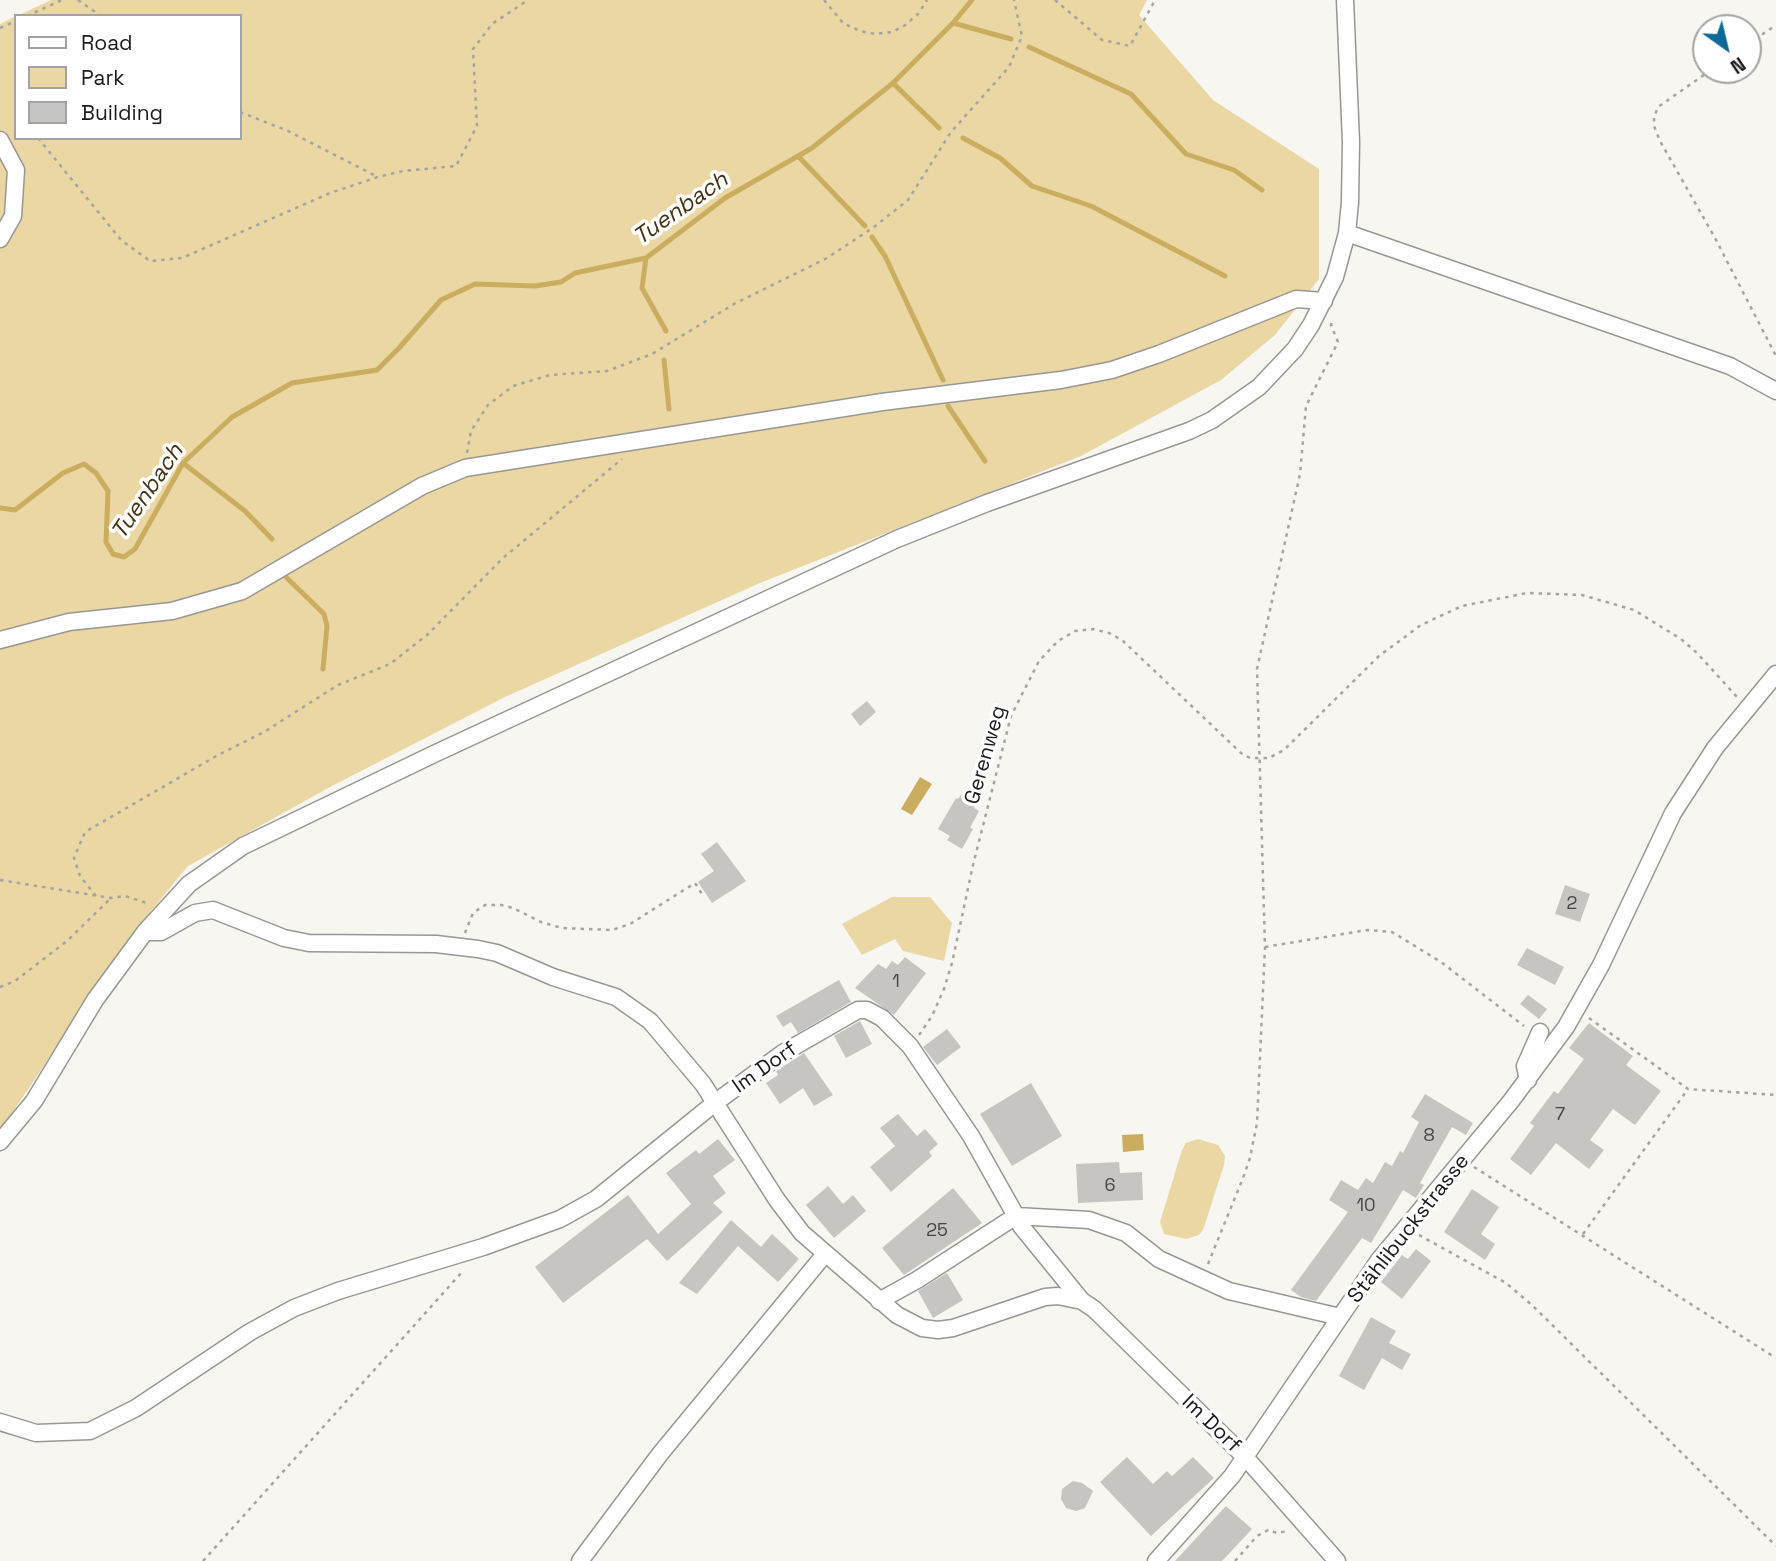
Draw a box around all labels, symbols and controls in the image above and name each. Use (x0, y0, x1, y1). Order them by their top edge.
legend (14, 14, 242, 140)
north arrow (1692, 14, 1762, 84)
text: Road (81, 29, 133, 56)
text: N (1726, 51, 1750, 79)
text: Park (81, 64, 125, 91)
text: Building (81, 99, 163, 126)
water label: Tuenbach (628, 166, 734, 252)
water label: Tuenbach (106, 439, 190, 545)
street label: Gerenweg (960, 703, 1012, 807)
house number: 2 (1567, 893, 1577, 915)
house number: 1 (892, 971, 900, 993)
street label: Im Dorf (728, 1037, 802, 1099)
house number: 7 (1555, 1104, 1565, 1126)
house number: 8 (1423, 1125, 1435, 1147)
street label: Stählibuckstrasse (1343, 1149, 1475, 1309)
house number: 6 (1104, 1175, 1116, 1197)
house number: 10 (1356, 1195, 1376, 1217)
house number: 25 (926, 1220, 948, 1242)
street label: Im Dorf (1176, 1390, 1246, 1458)

